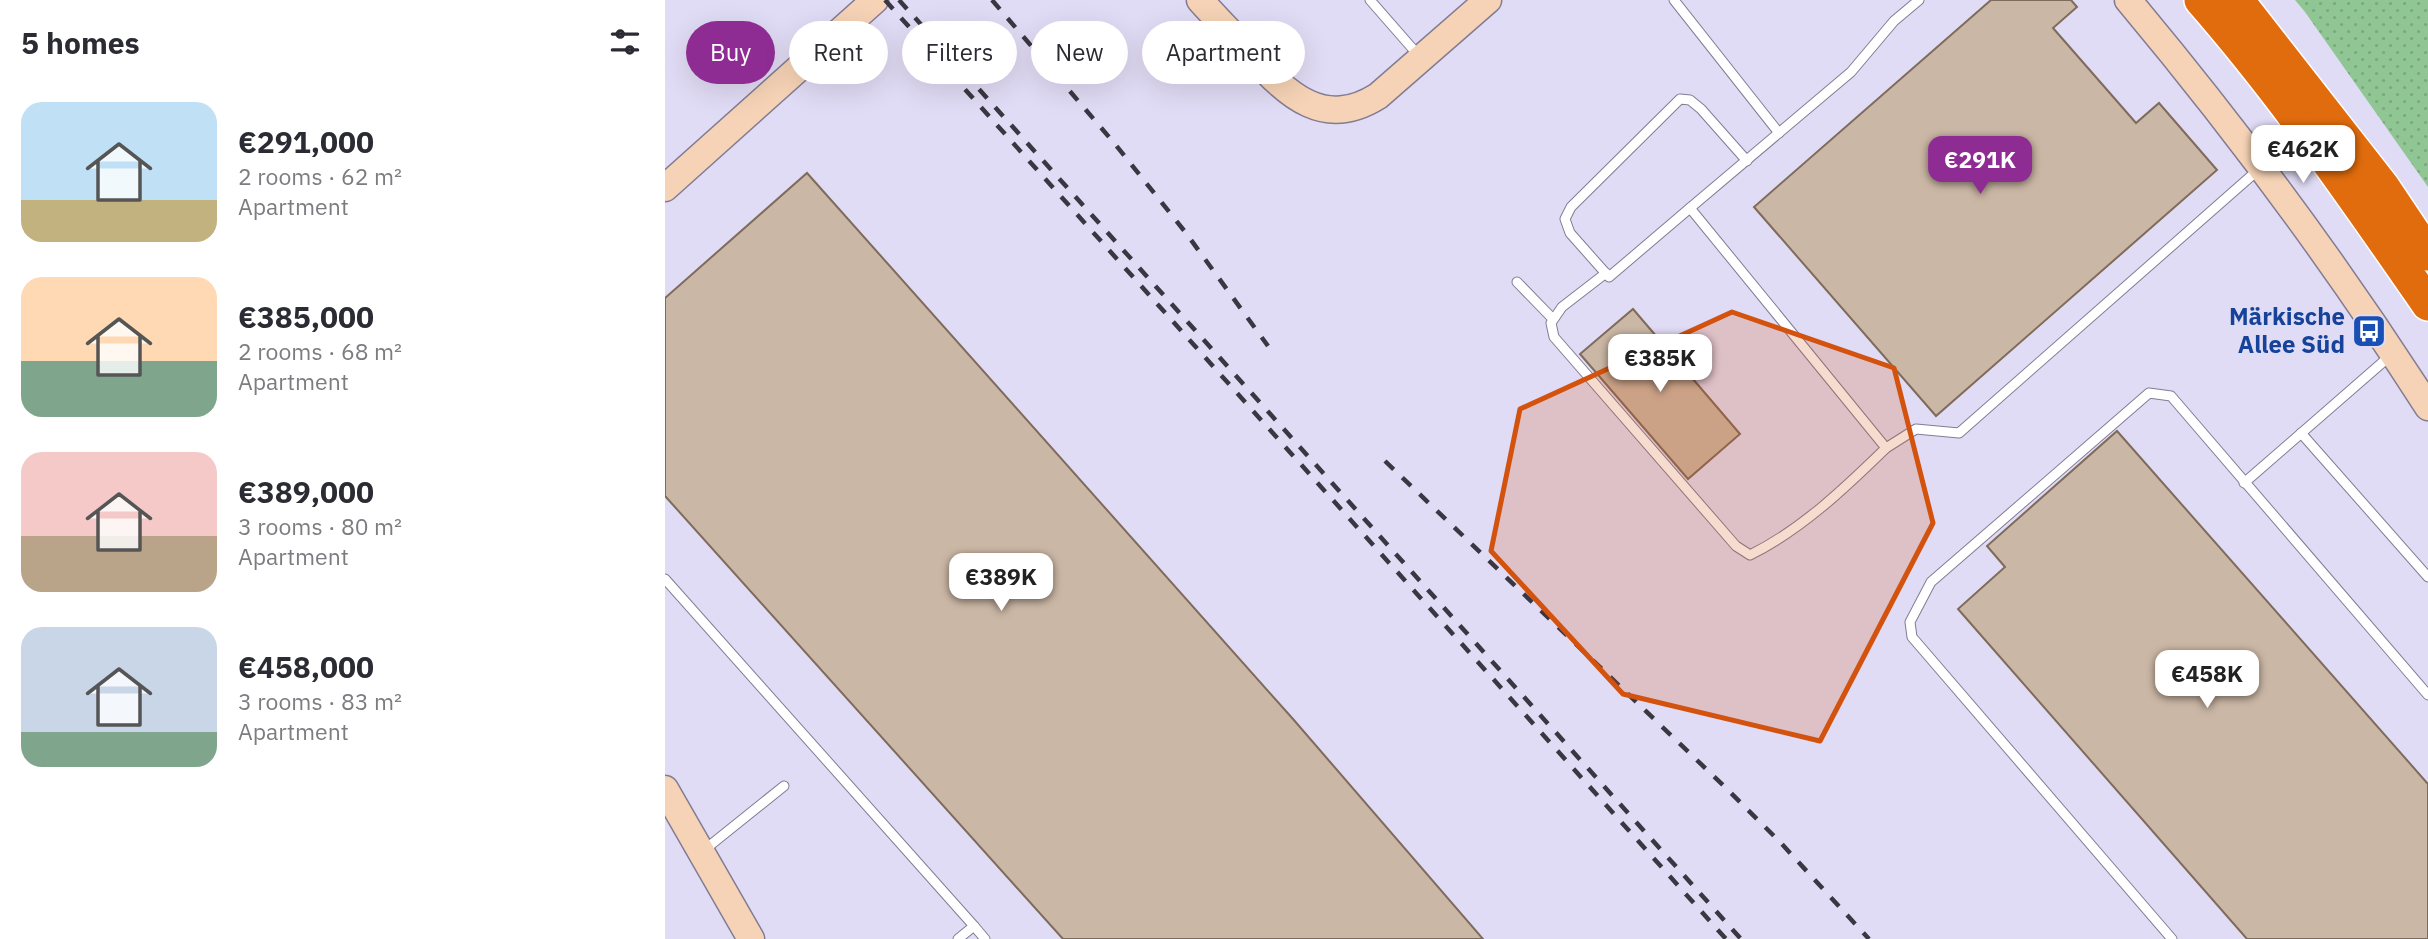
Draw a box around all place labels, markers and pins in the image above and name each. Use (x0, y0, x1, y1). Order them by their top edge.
pin: €462K (2254, 125, 2352, 185)
pin: €291K (1931, 136, 2029, 196)
place label: Märkische Allee Süd (2229, 300, 2345, 360)
bus stop icon: Märkische Allee Süd (2350, 312, 2388, 350)
pin: €385K (1611, 334, 1709, 394)
pin: €389K (952, 554, 1050, 613)
pin: €458K (2158, 650, 2256, 710)

